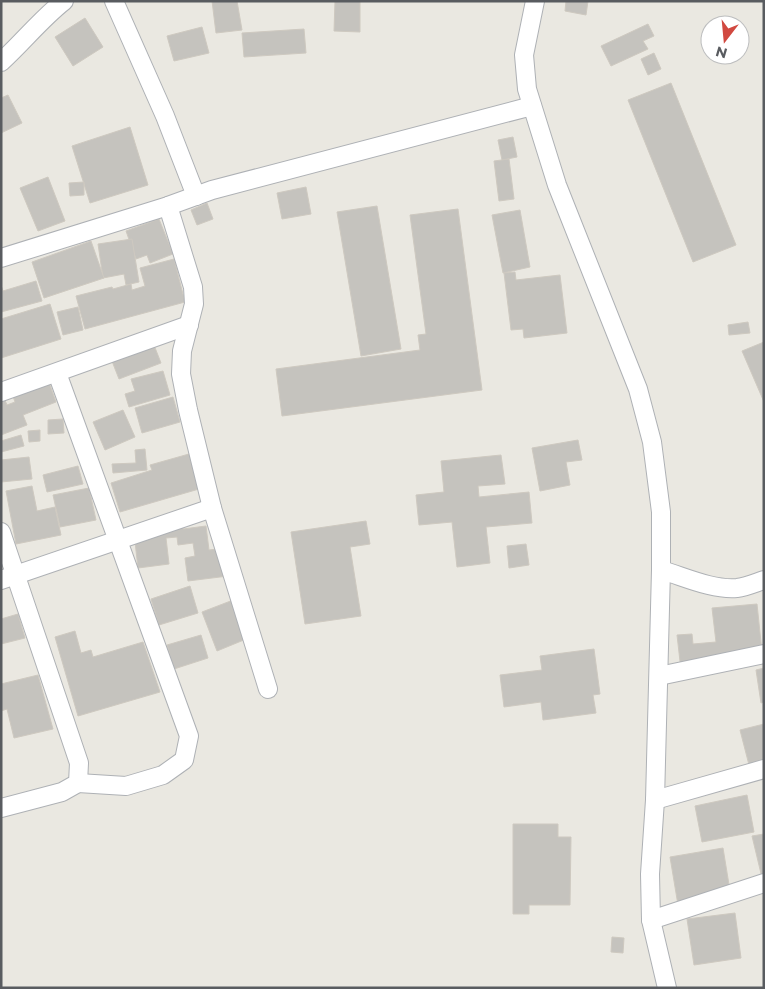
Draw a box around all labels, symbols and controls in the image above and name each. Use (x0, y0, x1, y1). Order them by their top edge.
north arrow (700, 15, 750, 65)
text: N (713, 42, 729, 63)

